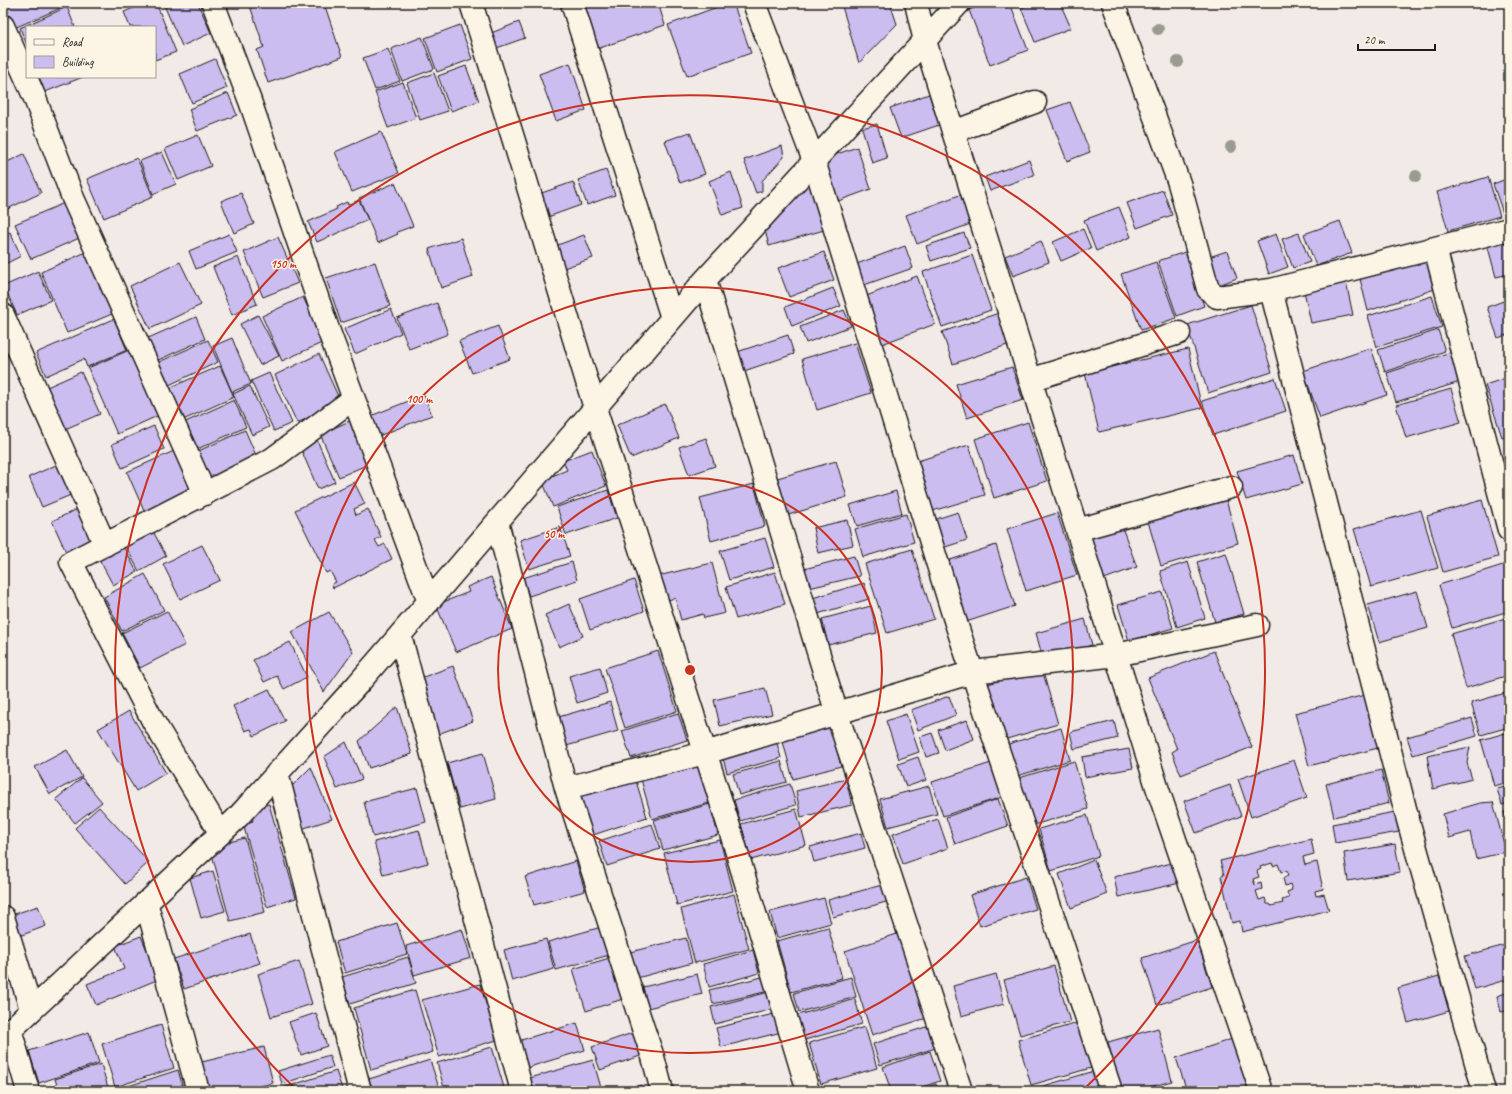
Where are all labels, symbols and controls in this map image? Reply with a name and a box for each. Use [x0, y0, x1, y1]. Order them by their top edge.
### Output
legend [26, 26, 156, 78]
scale bar [1358, 26, 1435, 52]
text: 20 m [1364, 32, 1386, 48]
text: Road [62, 34, 84, 50]
text: Building [62, 54, 94, 70]
text: 150 m [270, 256, 297, 272]
text: 100 m [406, 391, 433, 407]
text: 50 m [544, 526, 565, 542]
centre of rings [683, 663, 697, 677]

